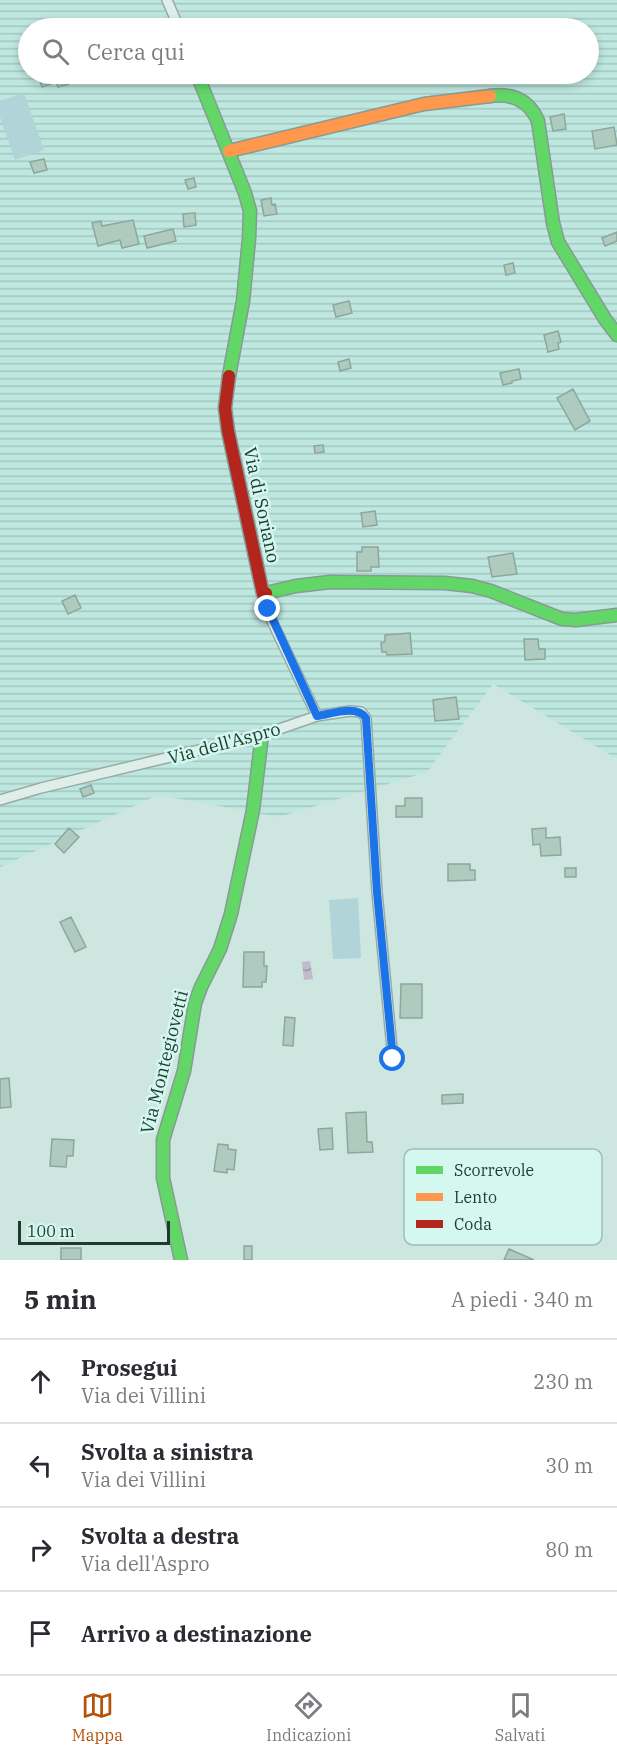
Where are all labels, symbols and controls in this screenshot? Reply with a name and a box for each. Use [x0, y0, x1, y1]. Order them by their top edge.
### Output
search box [18, 18, 599, 84]
icon: search [39, 35, 72, 68]
text: Cerca qui [87, 37, 185, 66]
street label: Via di Soriano [238, 445, 286, 565]
route end [254, 595, 280, 621]
street label: Via dell'Aspro [165, 717, 283, 769]
street label: Via Montegiovetti [135, 987, 193, 1136]
route start [379, 1045, 405, 1071]
legend [404, 1149, 602, 1245]
text: Scorrevole [454, 1160, 534, 1180]
text: Lento [454, 1187, 497, 1207]
text: Coda [454, 1214, 492, 1234]
scale bar [18, 1218, 170, 1246]
text: 100 m [27, 1221, 75, 1241]
text: 5 min [24, 1282, 97, 1316]
text: A piedi · 340 m [451, 1286, 593, 1313]
text: Prosegui [81, 1353, 177, 1382]
icon: ahead [24, 1365, 57, 1398]
text: 230 m [533, 1368, 593, 1395]
text: Via dei Villini [81, 1382, 206, 1409]
text: Svolta a sinistra [81, 1437, 254, 1466]
icon: left [24, 1449, 57, 1482]
text: 30 m [545, 1452, 593, 1479]
text: Via dei Villini [81, 1466, 206, 1493]
text: Svolta a destra [81, 1521, 239, 1550]
icon: right [24, 1533, 57, 1566]
text: 80 m [545, 1536, 593, 1563]
text: Via dell'Aspro [81, 1550, 210, 1577]
icon: arrive [24, 1617, 57, 1650]
text: Arrivo a destinazione [81, 1619, 312, 1648]
tab: Mappa [72, 1689, 123, 1745]
tab: Indicazioni [266, 1689, 351, 1745]
tab: Salvati [495, 1689, 545, 1745]

